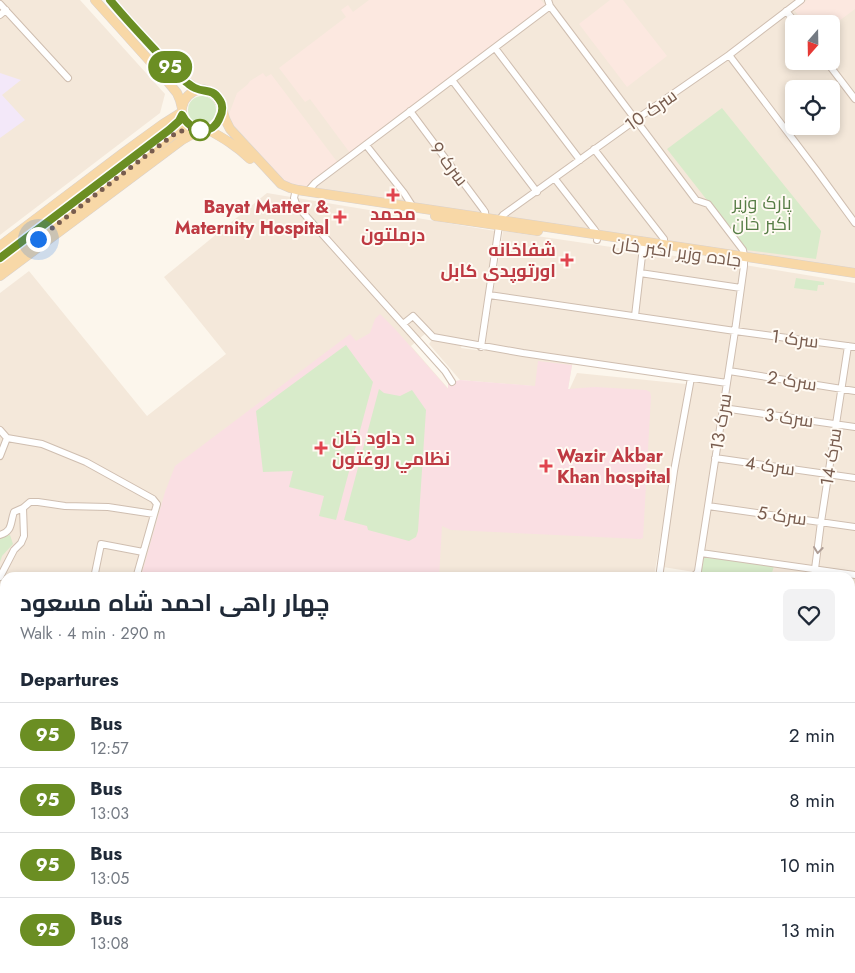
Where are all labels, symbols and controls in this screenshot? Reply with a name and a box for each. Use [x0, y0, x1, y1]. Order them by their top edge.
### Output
north arrow [785, 15, 840, 70]
map controls [785, 15, 840, 135]
line badge: 95 [148, 51, 192, 83]
text: 95 [158, 54, 182, 80]
button: locate [785, 80, 840, 135]
street label: سرک 10 [620, 83, 682, 137]
unlabelled marker [189, 119, 211, 141]
street label: سرک 9 [424, 136, 474, 192]
marker: محمد درملتون [387, 189, 399, 201]
park label: پارک وزیر اکبر خان [731, 190, 792, 237]
place label: Bayat Matter & Maternity Hospital [175, 194, 329, 241]
place label: محمد درملتون [361, 201, 425, 248]
marker: Bayat Matter & Maternity Hospital [333, 210, 347, 224]
your location [26, 227, 51, 252]
street label: جاده وزیر اکبر خان [611, 230, 743, 274]
place label: شفاخانه اورتوپدی کابل [441, 237, 556, 284]
marker: شفاخانه اورتوپدی کابل [560, 253, 574, 267]
street label: سرک 1 [770, 323, 820, 355]
street label: سرک 2 [765, 364, 819, 398]
street label: سرک 13 [704, 392, 738, 452]
street label: سرک 3 [763, 402, 815, 434]
place label: د داود خان نظامي روغتون [332, 425, 450, 474]
street label: سرک 14 [814, 426, 848, 488]
marker: د داود خان نظامي روغتون [314, 441, 328, 455]
place label: Wazir Akbar Khan hospital [557, 443, 671, 490]
street label: سرک 4 [743, 450, 797, 482]
marker: Wazir Akbar Khan hospital [539, 459, 553, 473]
street label: سرک 5 [756, 500, 808, 532]
one-way arrow [813, 545, 823, 554]
text: چهار راهی احمد شاه مسعود [20, 585, 330, 620]
button: heart [783, 589, 835, 641]
text: Walk · 4 min · 290 m [20, 622, 166, 645]
text: Departures [20, 666, 119, 693]
text: Bus [90, 710, 122, 737]
text: 95 [36, 722, 59, 748]
text: 2 min [789, 722, 835, 749]
text: 12:57 [90, 737, 129, 760]
text: Bus [90, 775, 122, 802]
text: 95 [36, 787, 59, 813]
text: 8 min [789, 787, 835, 814]
text: 13:03 [90, 802, 129, 825]
text: Bus [90, 840, 122, 867]
text: 95 [36, 852, 59, 878]
text: 10 min [780, 852, 835, 879]
text: 13:05 [90, 867, 129, 890]
text: Bus [90, 905, 122, 932]
text: 95 [36, 917, 59, 943]
text: 13 min [781, 917, 835, 944]
text: 13:08 [90, 932, 129, 955]

